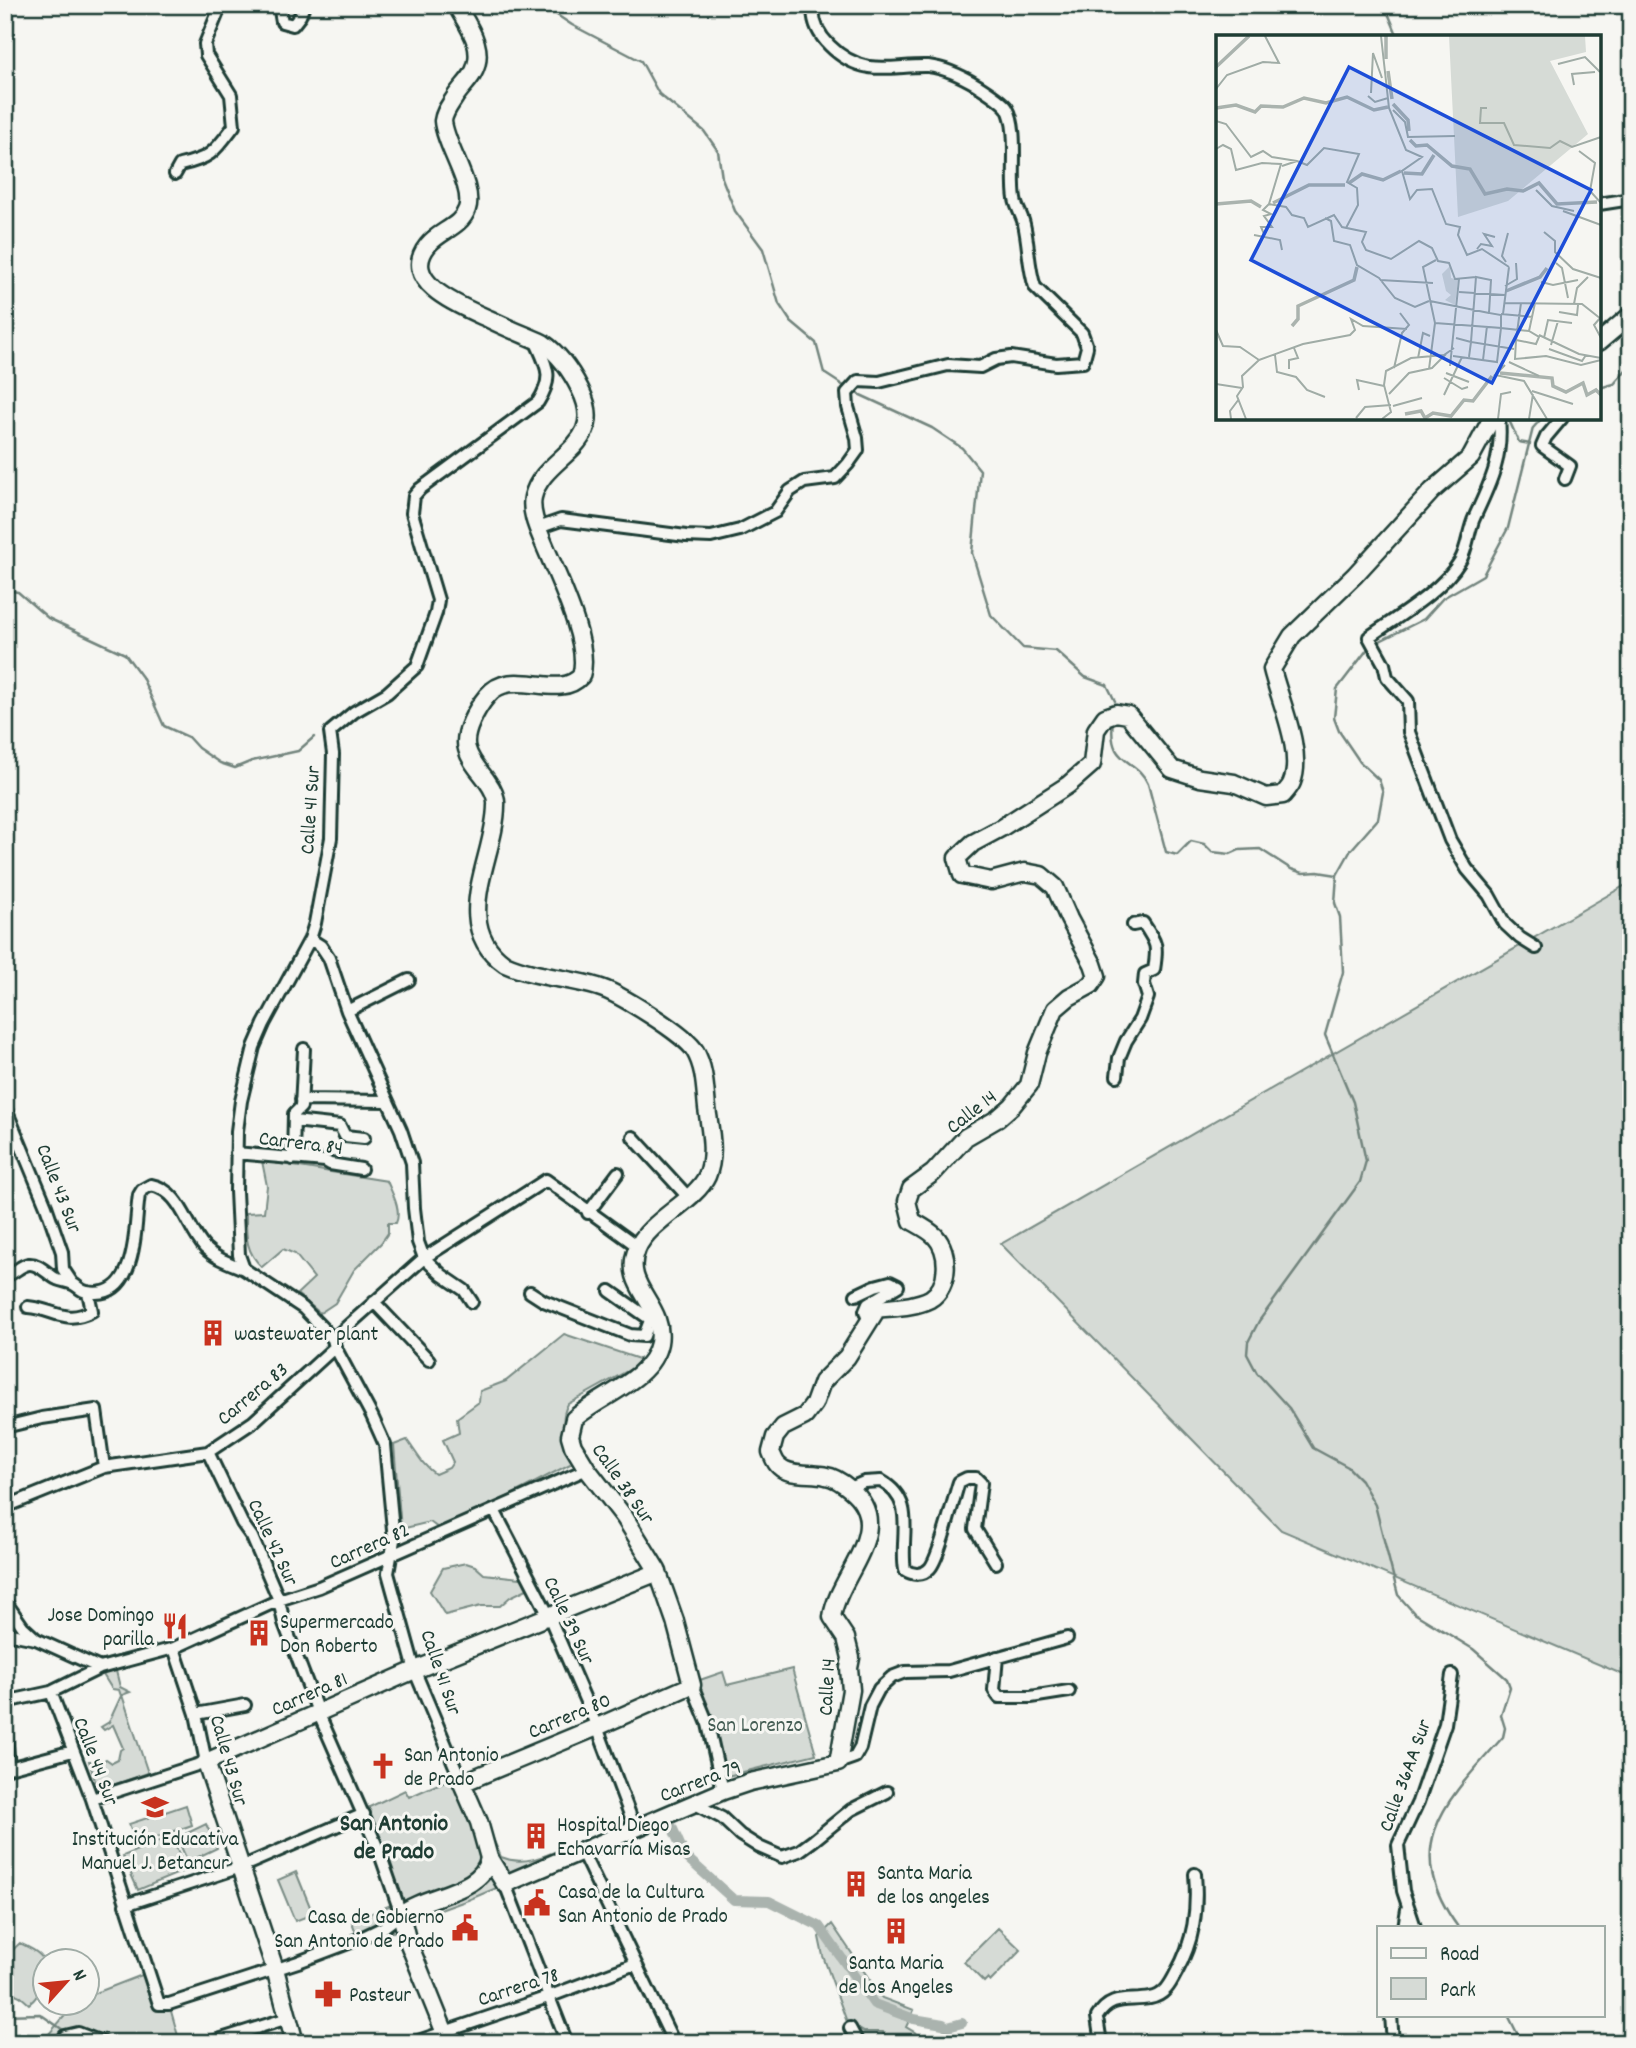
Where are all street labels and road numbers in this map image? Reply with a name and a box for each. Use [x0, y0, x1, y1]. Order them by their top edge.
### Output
street label: Calle 41 Sur [294, 765, 330, 855]
street label: Calle 14 [941, 1084, 1005, 1143]
street label: Carrera 84 [257, 1125, 344, 1165]
street label: Calle 43 Sur [26, 1140, 88, 1238]
street label: Carrera 83 [212, 1356, 296, 1434]
street label: Calle 38 Sur [583, 1438, 661, 1532]
street label: Calle 42 Sur [238, 1495, 305, 1592]
street label: Carrera 82 [325, 1517, 415, 1579]
street label: Calle 39 Sur [534, 1572, 601, 1670]
street label: Calle 41 Sur [411, 1626, 468, 1720]
street label: Calle 14 [813, 1658, 845, 1717]
street label: Carrera 81 [267, 1666, 353, 1726]
street label: Carrera 80 [524, 1687, 616, 1749]
street label: Calle 43 Sur [200, 1712, 254, 1810]
street label: Calle 44 Sur [64, 1713, 125, 1811]
street label: Calle 36AA Sur [1373, 1715, 1441, 1836]
street label: Carrera 79 [656, 1754, 746, 1812]
street label: Carrera 78 [474, 1962, 563, 2016]

